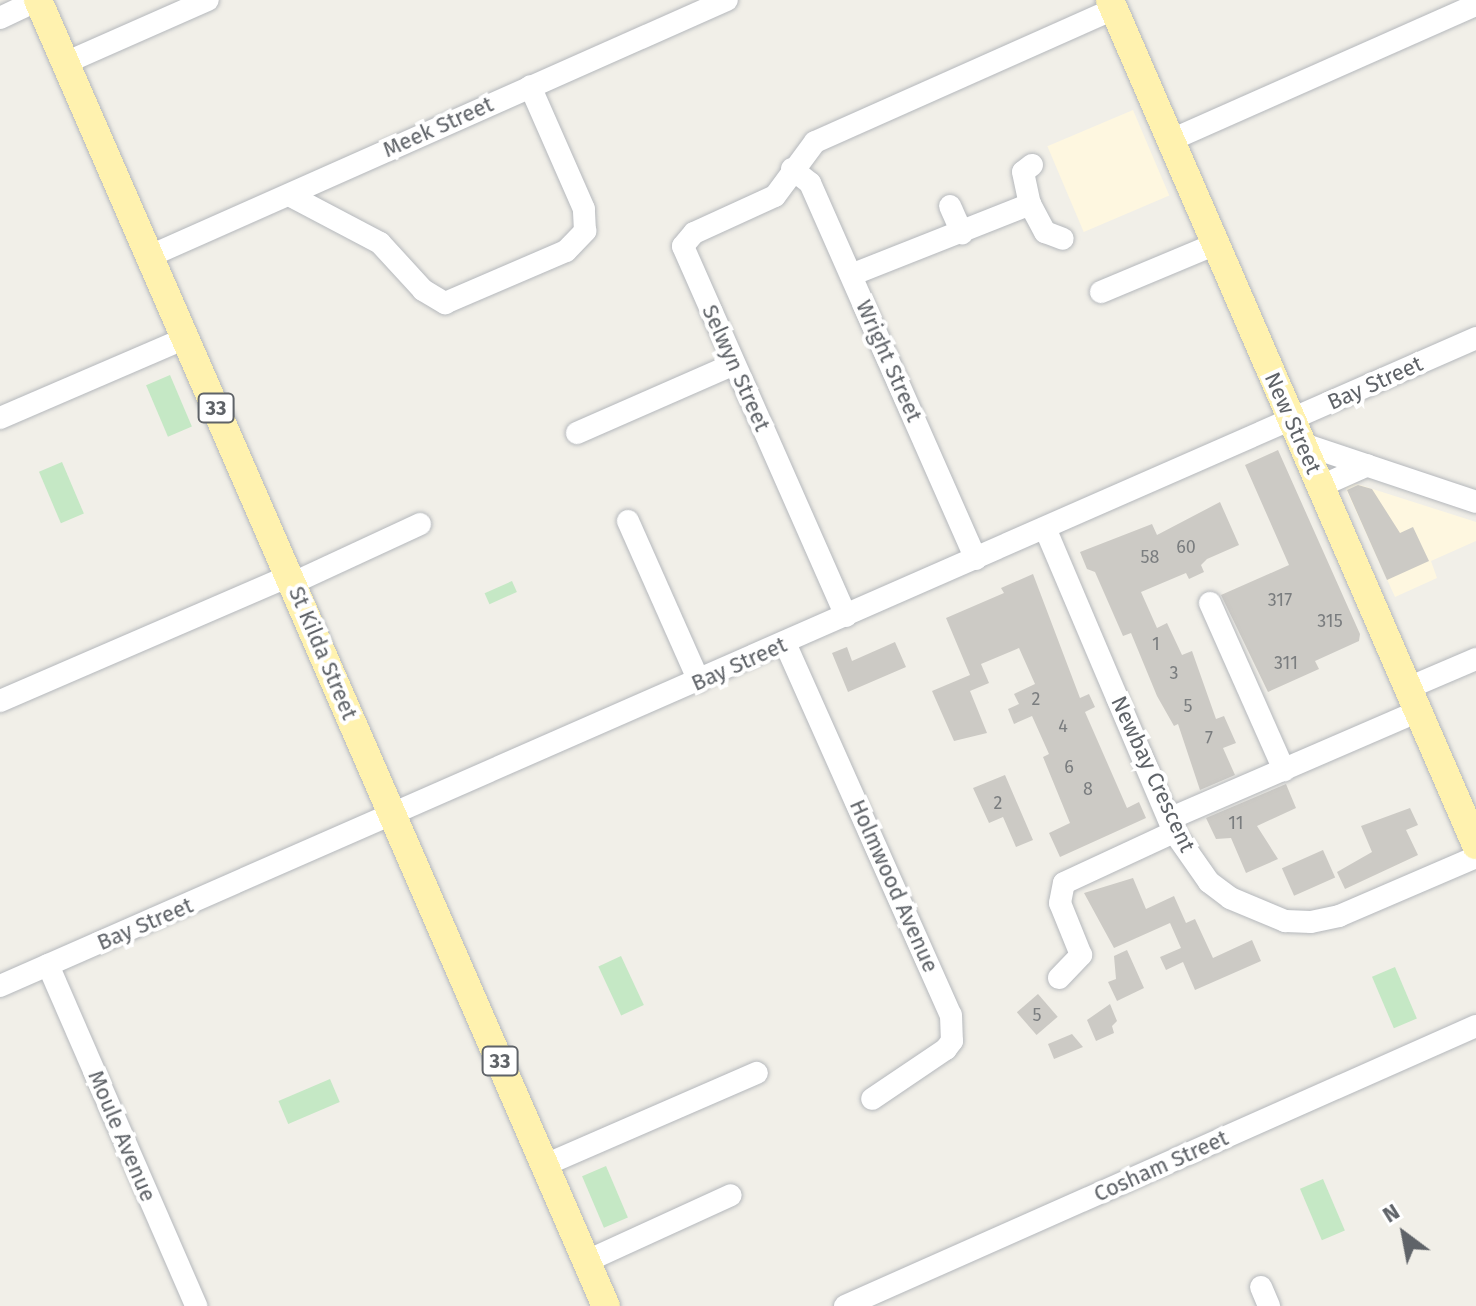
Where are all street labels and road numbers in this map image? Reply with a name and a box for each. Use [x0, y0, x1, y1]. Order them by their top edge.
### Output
street label: Meek Street [379, 91, 497, 163]
street label: Wright Street [850, 296, 928, 426]
street label: Selwyn Street [696, 301, 776, 435]
street label: Bay Street [1323, 350, 1427, 416]
street label: New Street [1259, 368, 1327, 478]
road number: 33 [196, 392, 236, 424]
street label: St Kilda Street [283, 583, 363, 723]
street label: Bay Street [687, 631, 791, 697]
street label: Newbay Crescent [1105, 692, 1201, 856]
street label: Holmwood Avenue [844, 795, 944, 977]
street label: Bay Street [93, 892, 197, 956]
road number: 33 [480, 1045, 520, 1077]
street label: Moule Avenue [83, 1066, 161, 1206]
street label: Cosham Street [1090, 1125, 1232, 1207]

